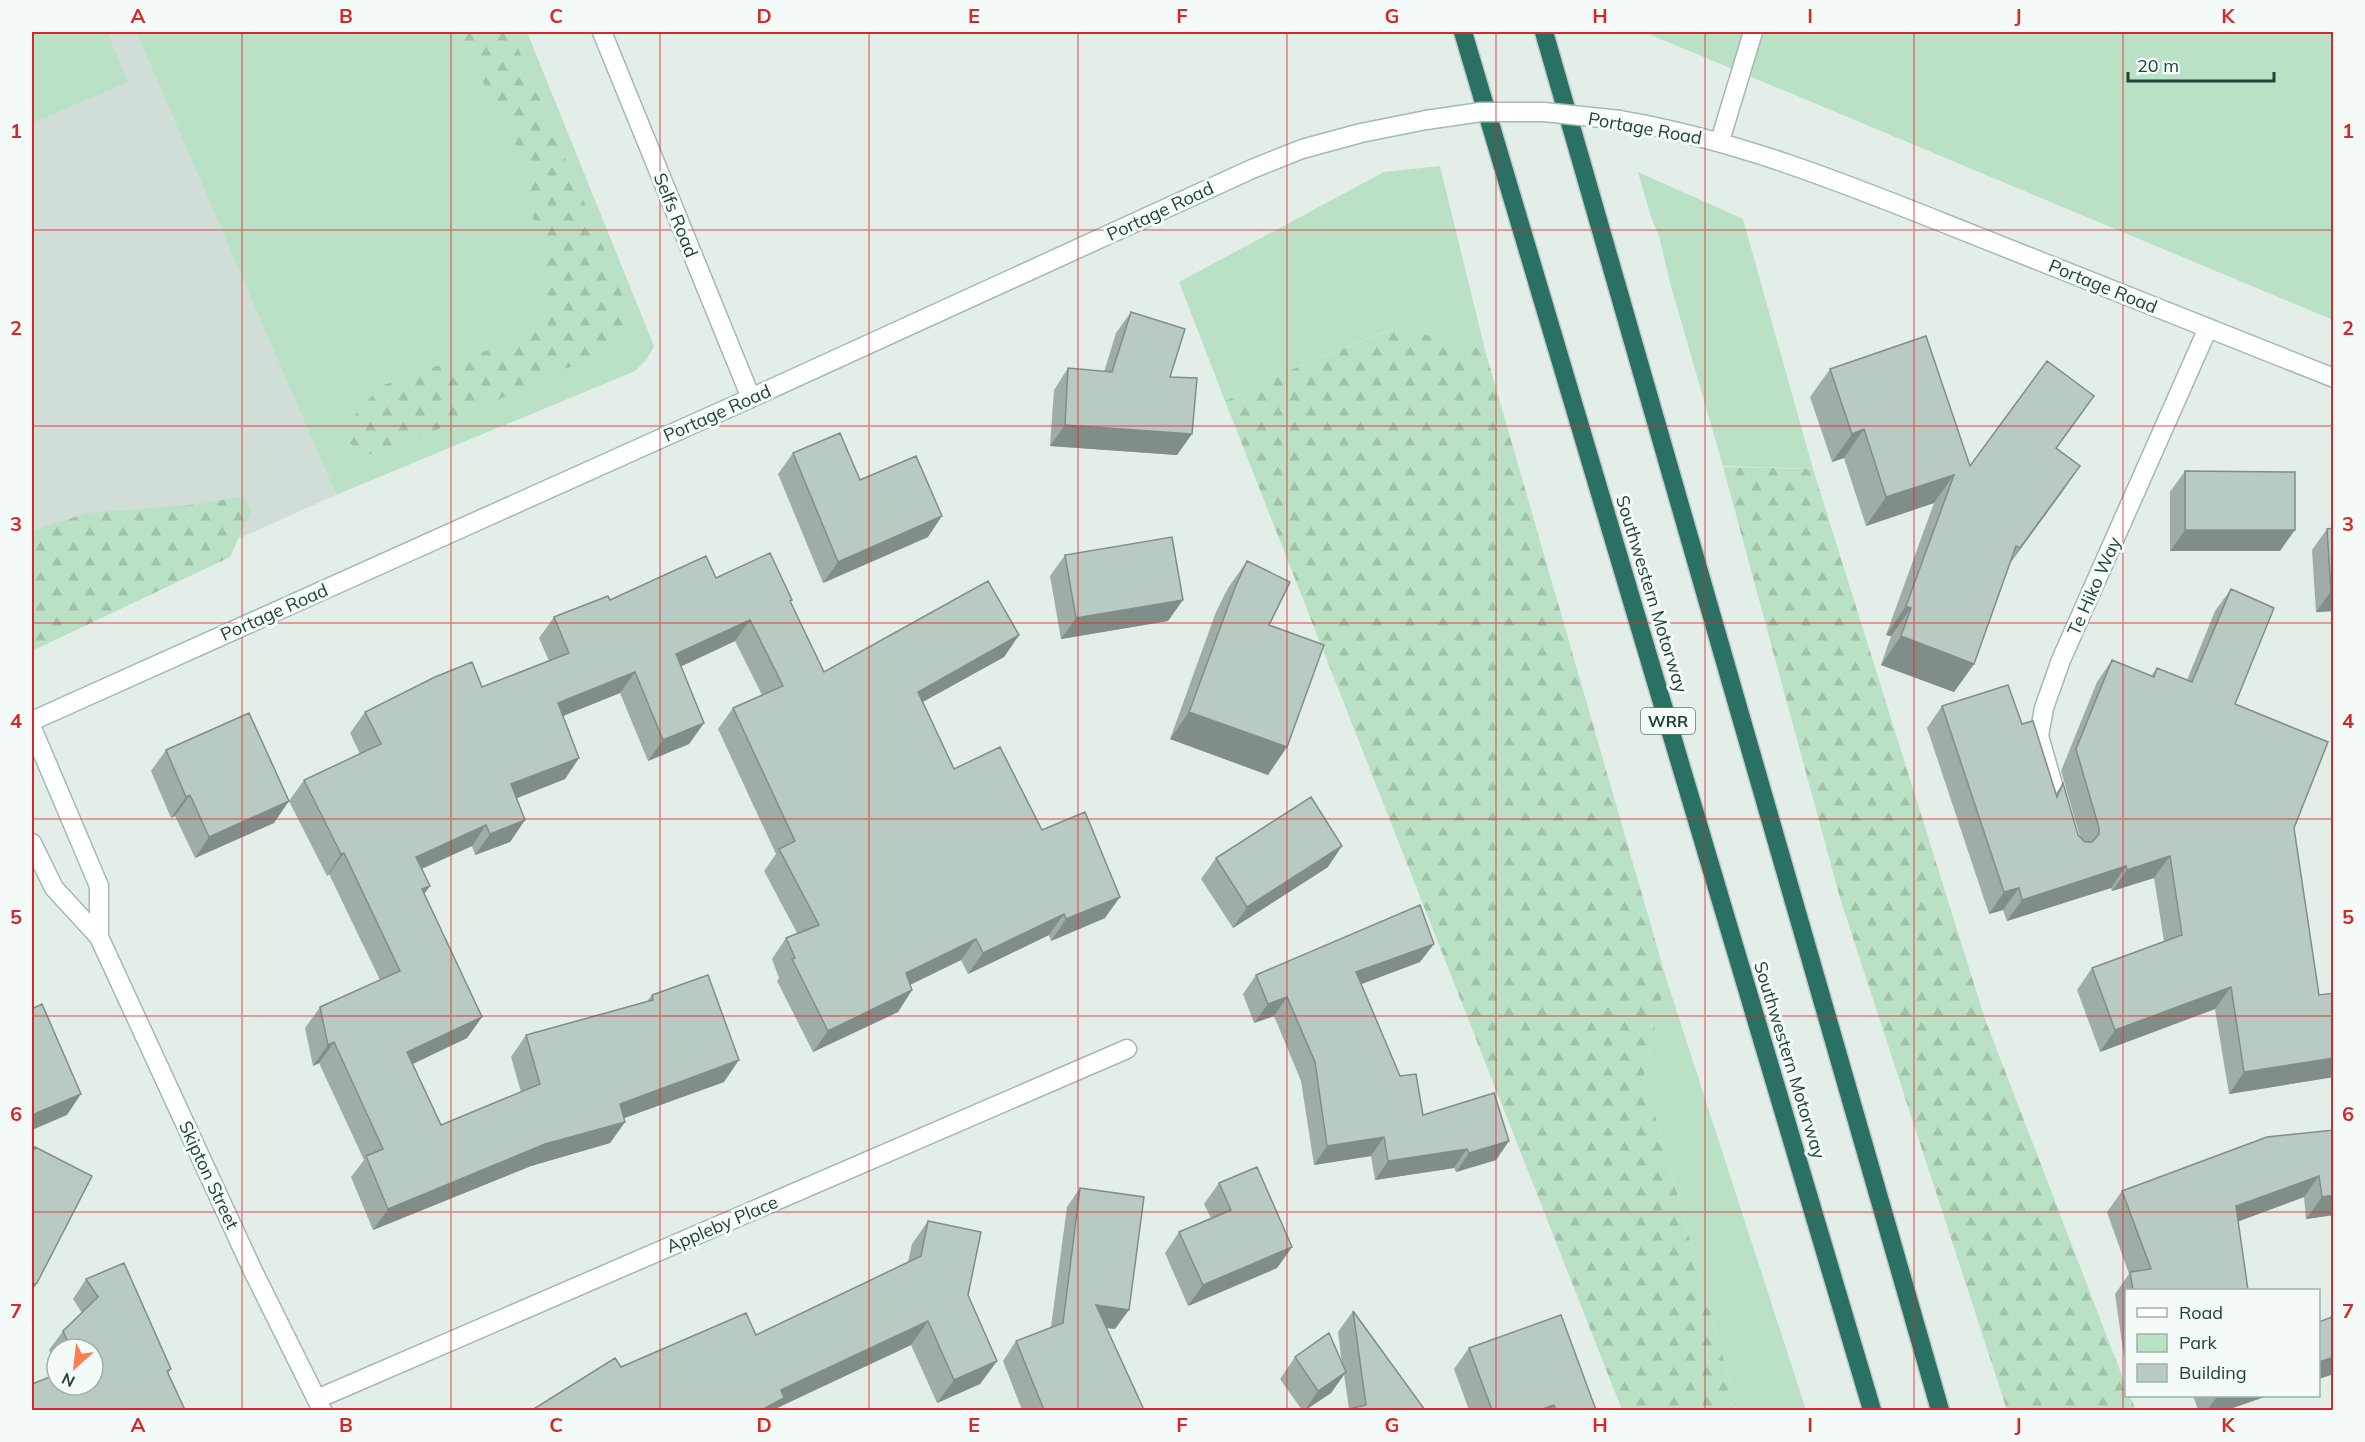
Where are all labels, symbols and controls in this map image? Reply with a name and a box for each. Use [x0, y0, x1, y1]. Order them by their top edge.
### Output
text: A [131, 3, 146, 28]
text: B [339, 3, 353, 28]
text: C [549, 3, 563, 28]
text: D [756, 3, 772, 28]
text: E [968, 3, 980, 28]
text: F [1176, 3, 1188, 28]
text: G [1385, 3, 1399, 28]
text: H [1592, 3, 1608, 28]
text: I [1807, 3, 1813, 28]
text: J [2014, 3, 2022, 28]
text: K [2221, 3, 2235, 28]
scale bar [2128, 45, 2274, 83]
text: 20 m [2137, 54, 2179, 77]
street label: Portage Road [1586, 107, 1704, 149]
text: 1 [10, 118, 22, 143]
text: 1 [2342, 118, 2354, 143]
street label: Selfs Road [649, 169, 703, 261]
street label: Portage Road [1103, 176, 1217, 246]
street label: Portage Road [2045, 254, 2161, 318]
text: 2 [10, 315, 22, 340]
text: 2 [2342, 315, 2354, 340]
street label: Portage Road [660, 379, 774, 447]
street label: Southwestern Motorway [1611, 492, 1693, 696]
text: 3 [10, 511, 22, 536]
text: 3 [2342, 511, 2354, 536]
street label: Te Hiko Way [2062, 533, 2126, 639]
street label: Portage Road [217, 578, 331, 646]
text: 4 [10, 708, 22, 733]
road number: WRR [1641, 708, 1695, 734]
text: 4 [2342, 708, 2354, 733]
text: 5 [10, 904, 22, 929]
text: 5 [2342, 904, 2354, 929]
street label: Southwestern Motorway [1749, 958, 1831, 1162]
text: 6 [10, 1101, 22, 1126]
text: 6 [2342, 1101, 2354, 1126]
street label: Skipton Street [174, 1117, 244, 1233]
street label: Appleby Place [663, 1190, 781, 1258]
legend [2125, 1289, 2320, 1397]
text: 7 [10, 1298, 22, 1323]
text: 7 [2342, 1298, 2354, 1323]
text: Road [2179, 1301, 2223, 1324]
text: Park [2179, 1331, 2218, 1354]
north arrow [45, 1337, 105, 1397]
text: Building [2179, 1361, 2247, 1384]
text: N [58, 1369, 78, 1392]
text: A [131, 1412, 146, 1437]
text: B [339, 1412, 353, 1437]
text: C [549, 1412, 563, 1437]
text: D [756, 1412, 772, 1437]
text: E [968, 1412, 980, 1437]
text: F [1176, 1412, 1188, 1437]
text: G [1385, 1412, 1399, 1437]
text: H [1592, 1412, 1608, 1437]
text: I [1807, 1412, 1813, 1437]
text: J [2014, 1412, 2022, 1437]
text: K [2221, 1412, 2235, 1437]

